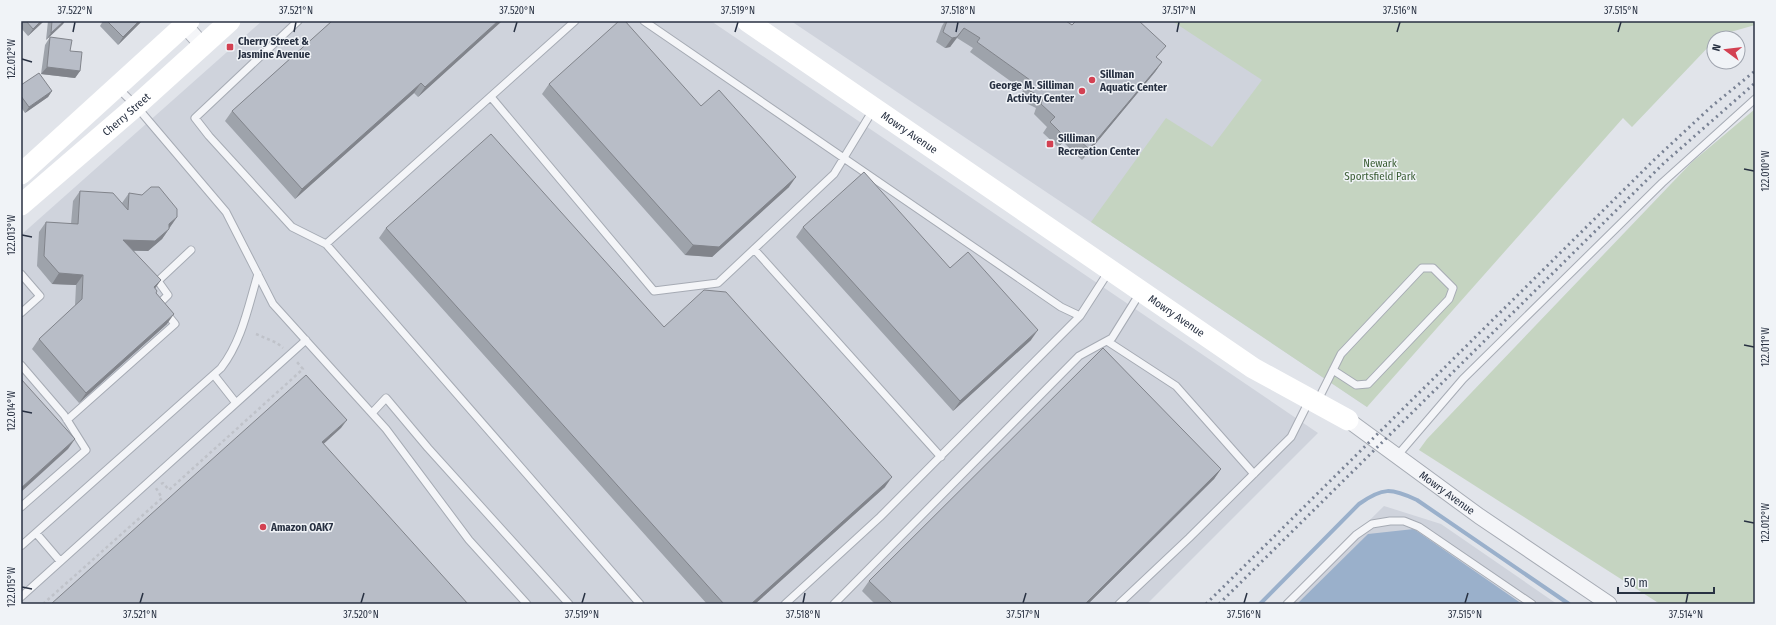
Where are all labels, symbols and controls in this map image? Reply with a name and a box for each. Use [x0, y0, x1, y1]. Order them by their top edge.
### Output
text: 37.522°N [58, 5, 92, 17]
text: 37.521°N [279, 5, 313, 17]
text: 37.520°N [499, 5, 535, 17]
text: 37.519°N [721, 5, 755, 17]
text: 37.518°N [941, 5, 975, 17]
text: 37.517°N [1162, 5, 1196, 17]
text: 37.516°N [1383, 5, 1417, 17]
text: 37.515°N [1604, 5, 1638, 17]
north arrow [1706, 30, 1746, 70]
place label: Cherry Street & Jasmine Avenue [237, 35, 310, 61]
text: 122.012°W [6, 38, 18, 79]
marker: Cherry Street & Jasmine Avenue [225, 42, 235, 52]
text: N [1710, 43, 1724, 52]
place label: Sillman Aquatic Center [1099, 68, 1168, 94]
marker: Sillman Aquatic Center [1087, 75, 1097, 85]
place label: George M. Silliman Activity Center [989, 79, 1075, 105]
marker: George M. Silliman Activity Center [1077, 86, 1087, 96]
street label: Cherry Street [100, 90, 153, 139]
street label: Mowry Avenue [879, 109, 940, 157]
place label: Silliman Recreation Center [1058, 132, 1141, 158]
marker: Silliman Recreation Center [1045, 139, 1055, 149]
text: 122.010°W [1760, 150, 1772, 191]
park label: Newark Sportsfield Park [1344, 157, 1417, 183]
text: 122.013°W [6, 214, 18, 255]
street label: Mowry Avenue [1146, 292, 1207, 340]
text: 122.011°W [1760, 327, 1772, 367]
text: 122.014°W [6, 390, 18, 431]
street label: Mowry Avenue [1417, 469, 1477, 518]
text: 122.012°W [1760, 502, 1772, 543]
place label: Amazon OAK7 [270, 521, 333, 534]
marker: Amazon OAK7 [258, 522, 268, 532]
text: 122.015°W [6, 566, 18, 607]
scale bar [1618, 569, 1714, 595]
text: 50 m [1624, 576, 1648, 590]
text: 37.521°N [123, 609, 157, 621]
text: 37.520°N [343, 609, 379, 621]
text: 37.519°N [565, 609, 599, 621]
text: 37.518°N [786, 609, 820, 621]
text: 37.517°N [1006, 609, 1040, 621]
text: 37.516°N [1227, 609, 1261, 621]
text: 37.515°N [1448, 609, 1482, 621]
text: 37.514°N [1669, 609, 1703, 621]

